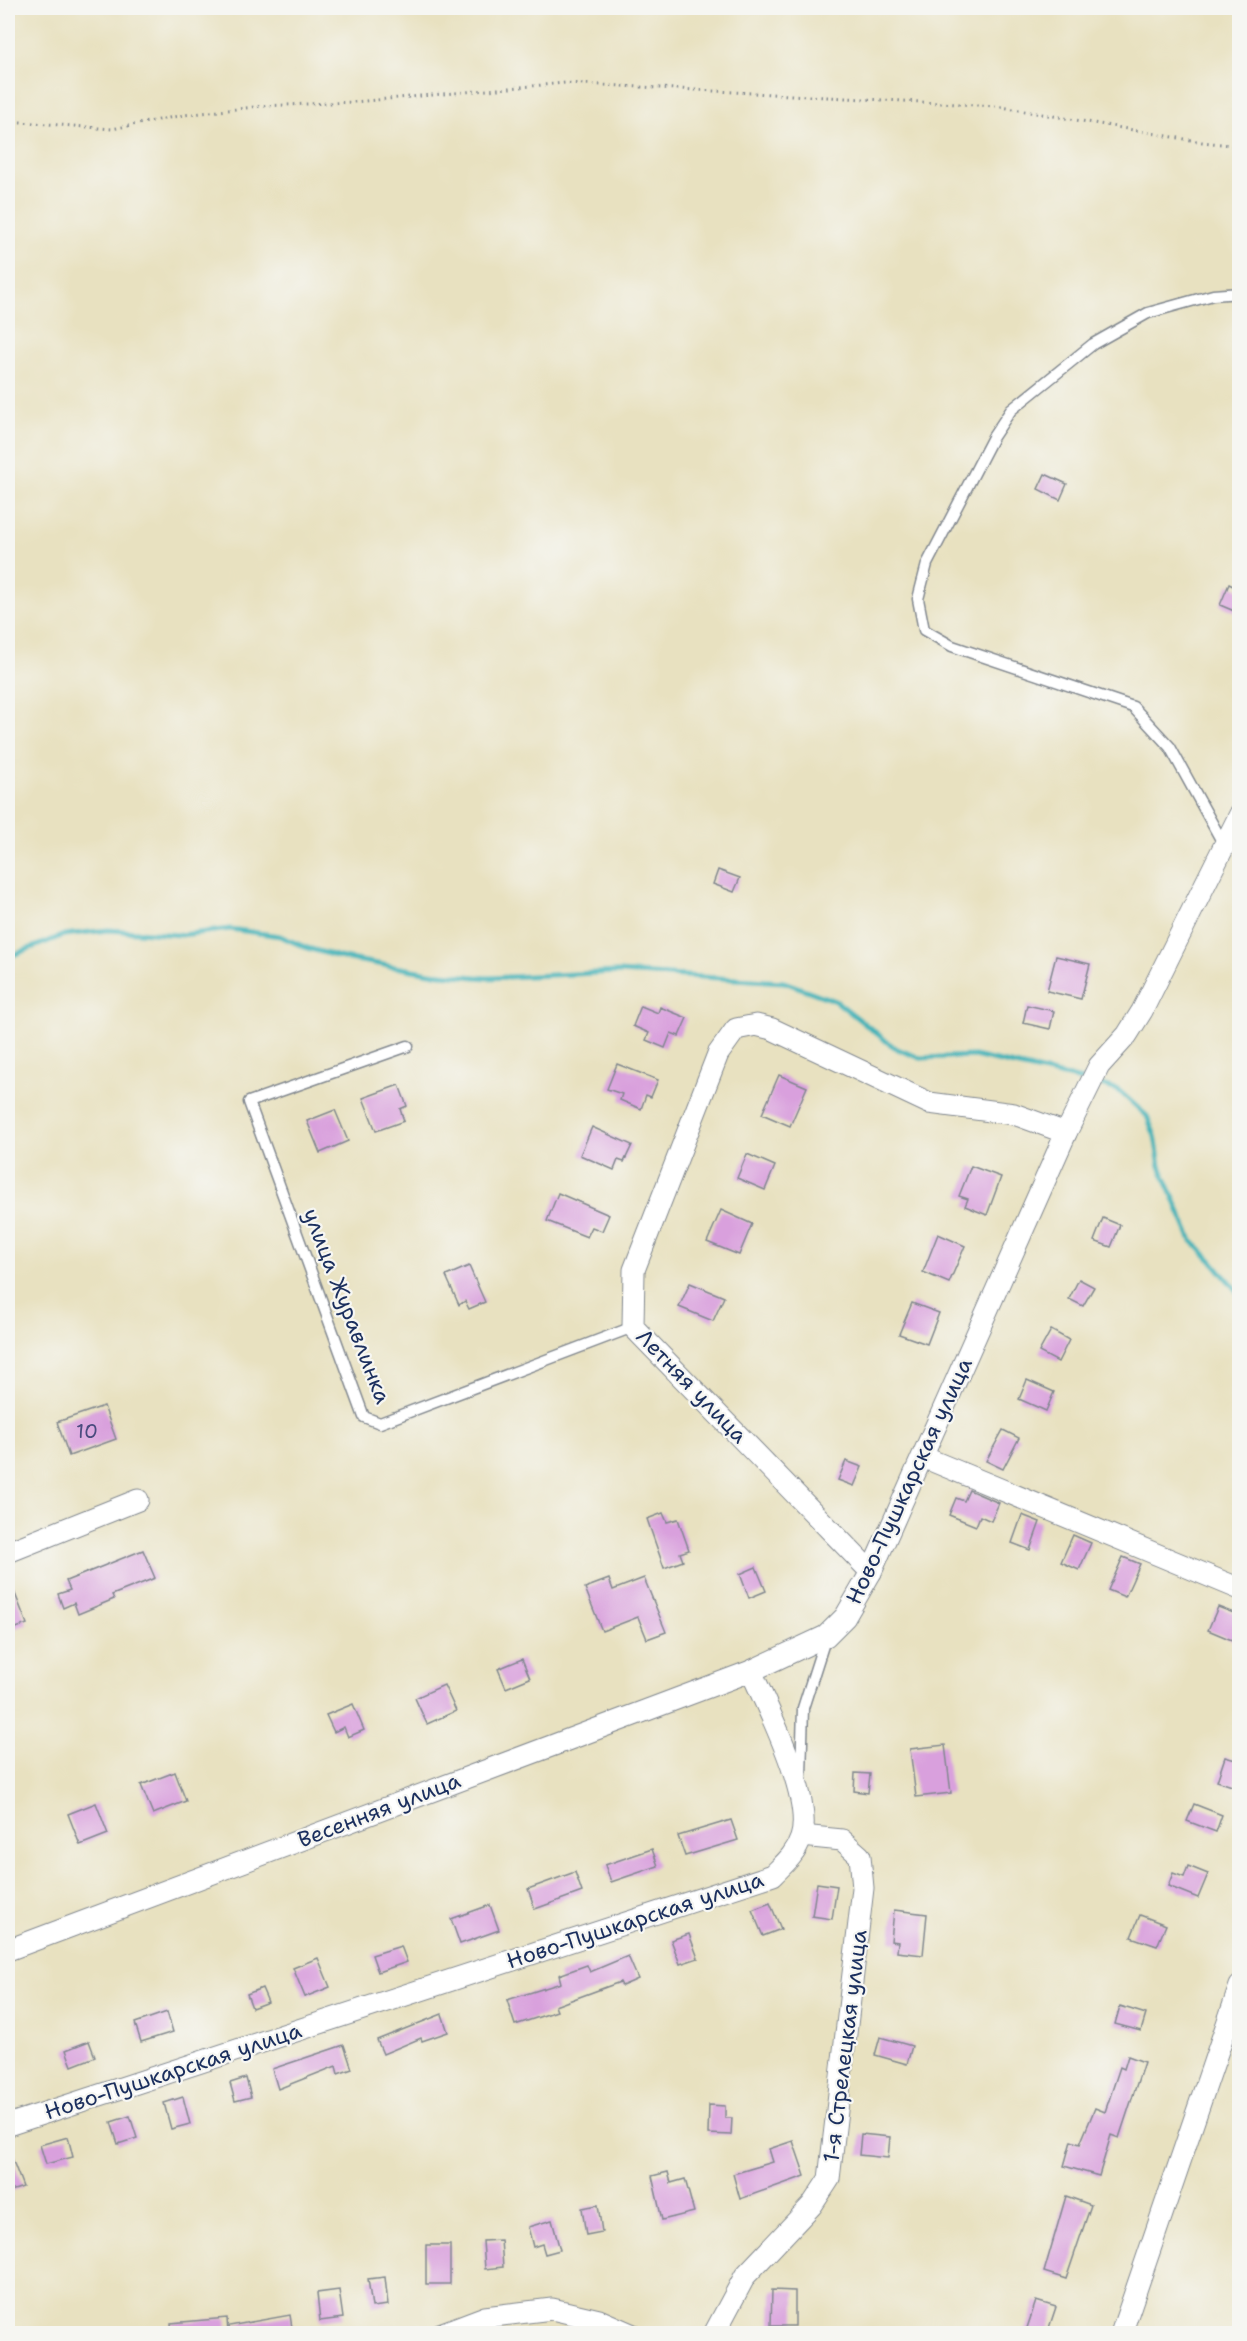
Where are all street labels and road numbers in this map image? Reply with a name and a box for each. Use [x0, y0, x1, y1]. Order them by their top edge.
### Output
street label: улица Журавлинка [296, 1204, 398, 1408]
street label: Летняя улица [630, 1323, 754, 1450]
street label: Ново-Пушкарская улица [839, 1353, 979, 1609]
street label: Весенняя улица [294, 1766, 465, 1854]
street label: Ново-Пушкарская улица [503, 1865, 768, 1975]
street label: 1-я Стрелецкая улица [816, 1928, 874, 2164]
street label: Ново-Пушкарская улица [41, 2016, 306, 2126]

